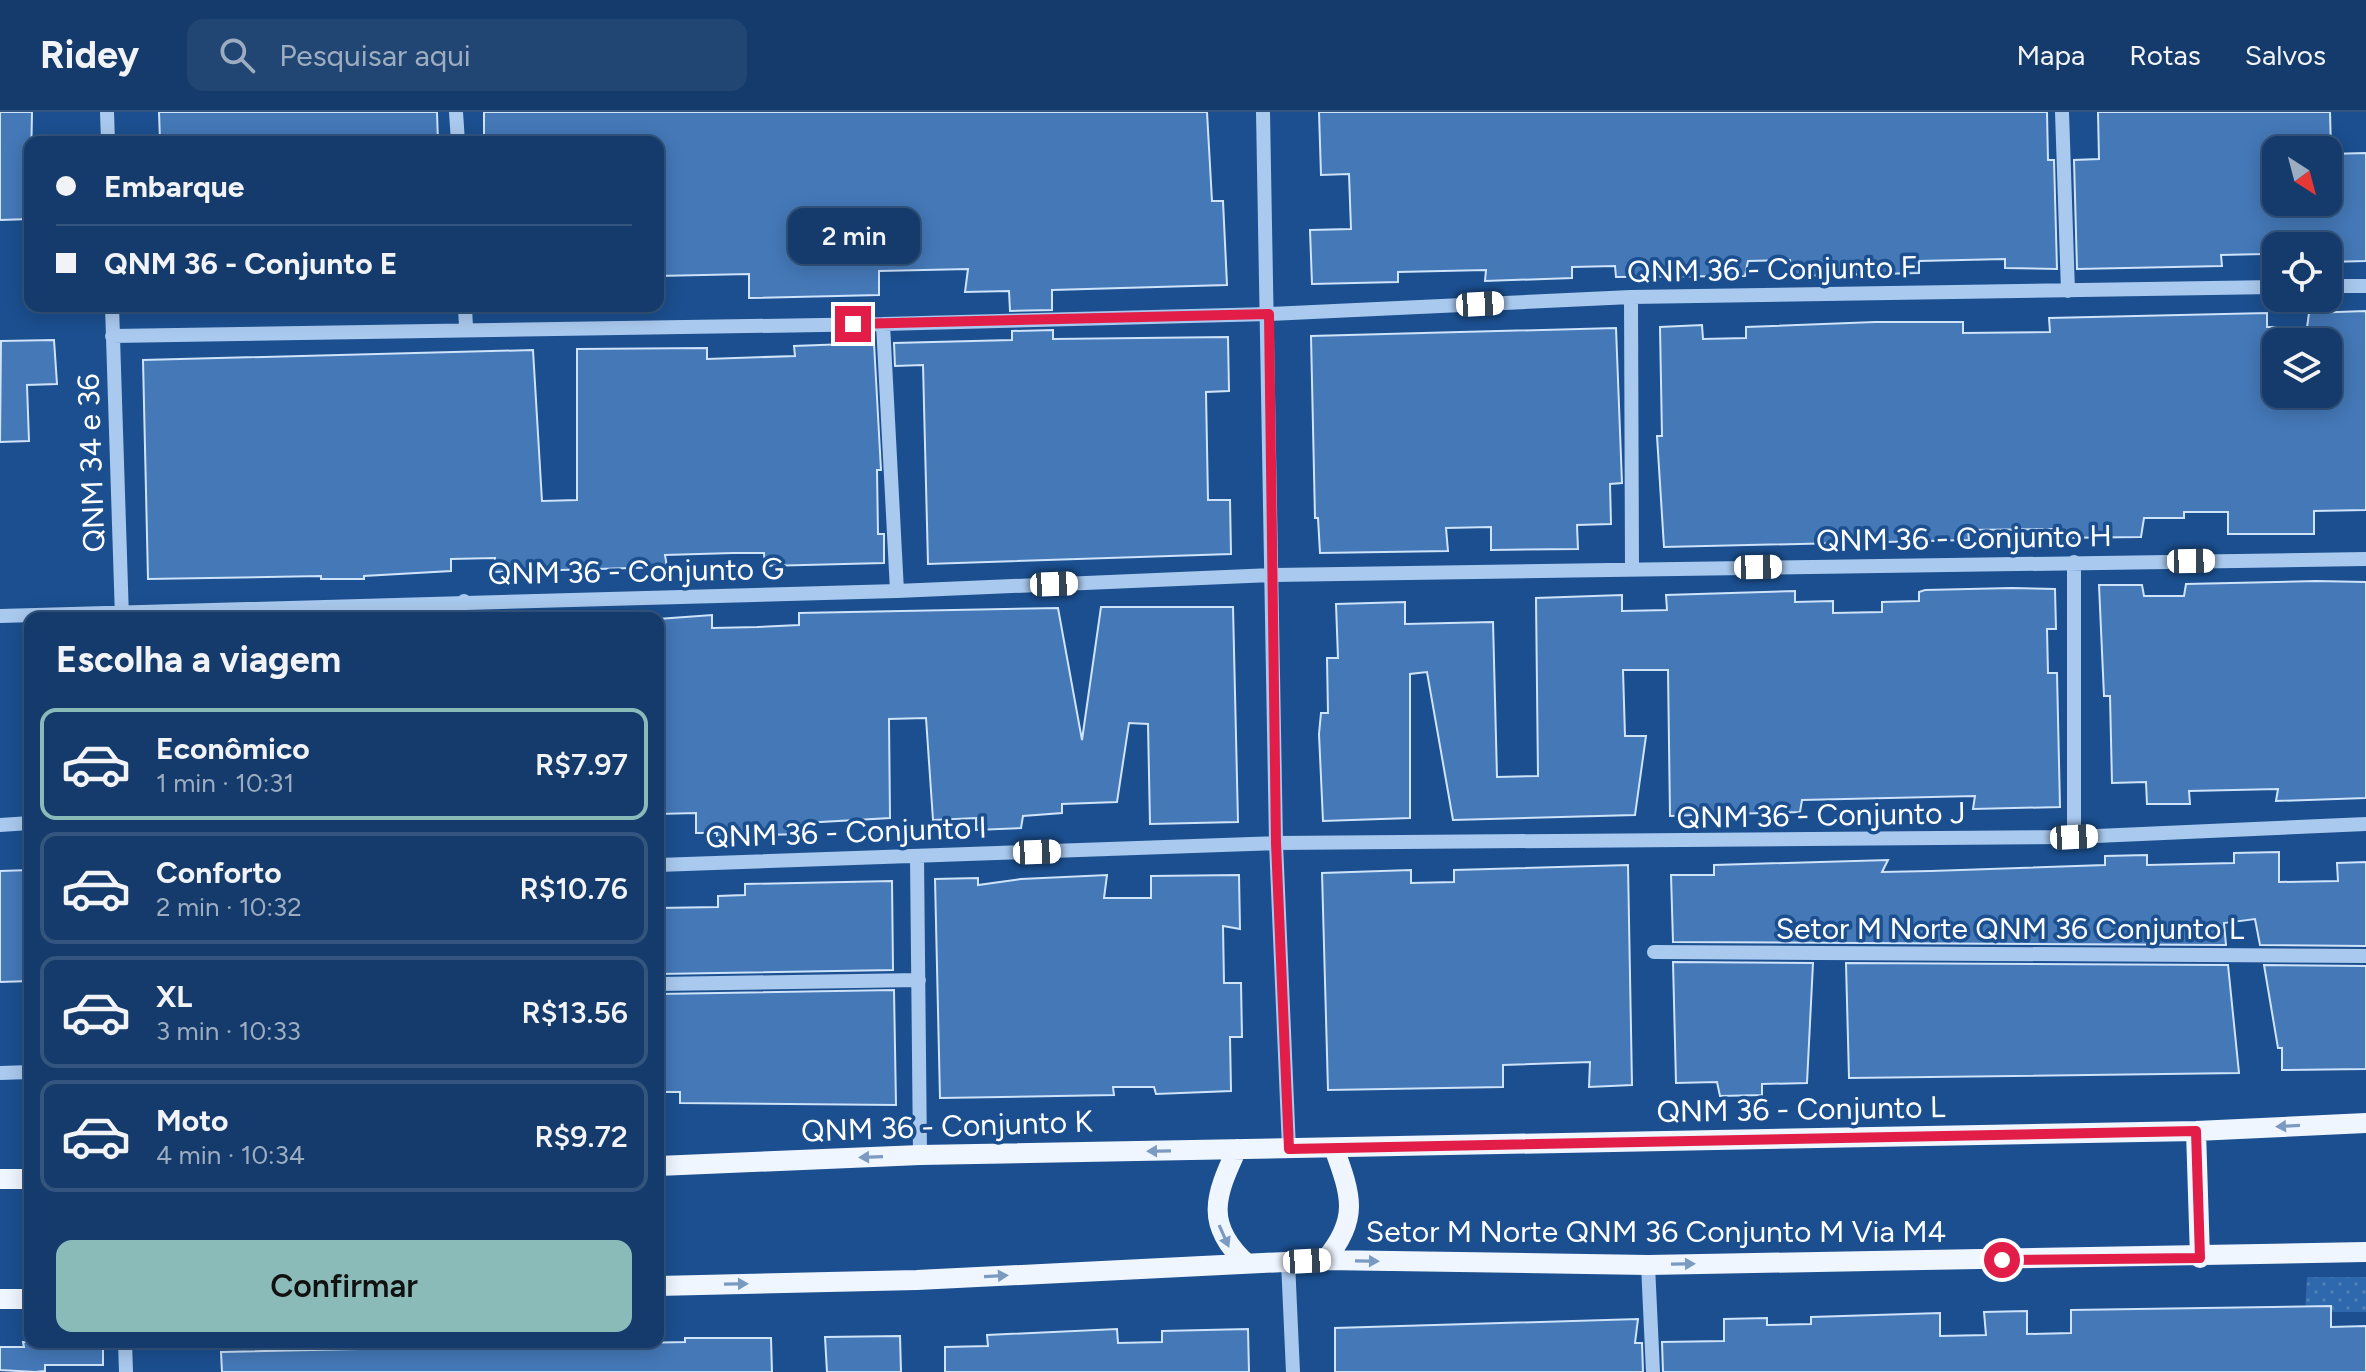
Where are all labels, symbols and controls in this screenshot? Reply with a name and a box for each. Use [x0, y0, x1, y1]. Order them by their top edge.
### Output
search box [187, 19, 747, 91]
text: Ridey [40, 32, 139, 78]
icon: search [215, 33, 259, 77]
text: Pesquisar aqui [279, 37, 471, 74]
text: Mapa [2016, 38, 2085, 72]
text: Rotas [2129, 38, 2201, 72]
text: Salvos [2245, 38, 2326, 72]
north arrow [2262, 136, 2342, 216]
map controls [2262, 136, 2342, 408]
text: Embarque [104, 168, 245, 205]
callout: 2 min [787, 208, 919, 264]
text: 2 min [822, 220, 886, 252]
button: locate [2262, 232, 2342, 312]
text: QNM 36 - Conjunto E [104, 245, 397, 282]
street label: QNM 36 - Conjunto F [1627, 248, 1917, 290]
car [1455, 291, 1505, 317]
route end [835, 306, 871, 342]
button: layers [2262, 328, 2342, 408]
street label: QNM 34 e 36 [69, 373, 113, 553]
street label: QNM 36 - Conjunto H [1816, 517, 2112, 559]
car [2167, 549, 2215, 573]
street label: QNM 36 - Conjunto G [488, 550, 784, 592]
car [1734, 555, 1782, 579]
car [1030, 571, 1078, 597]
text: Escolha a viagem [56, 638, 341, 681]
icon: car [60, 728, 132, 800]
text: Econômico [156, 730, 310, 767]
text: R$7.97 [535, 746, 628, 783]
text: 1 min · 10:31 [156, 767, 294, 799]
street label: QNM 36 - Conjunto J [1676, 794, 1966, 836]
street label: QNM 36 - Conjunto I [705, 809, 987, 855]
car [2049, 824, 2099, 850]
car [1013, 839, 1061, 865]
icon: car [60, 852, 132, 924]
text: Conforto [156, 854, 282, 891]
text: R$10.76 [520, 870, 628, 907]
text: 2 min · 10:32 [156, 891, 302, 923]
street label: Setor M Norte QNM 36 Conjunto L [1776, 910, 2245, 947]
icon: car [60, 976, 132, 1048]
text: XL [156, 978, 192, 1015]
text: R$13.56 [522, 994, 628, 1031]
text: 3 min · 10:33 [156, 1015, 301, 1047]
street label: QNM 36 - Conjunto L [1656, 1088, 1946, 1130]
icon: car [60, 1100, 132, 1172]
text: Moto [156, 1102, 228, 1139]
street label: QNM 36 - Conjunto K [801, 1102, 1094, 1150]
text: R$9.72 [534, 1118, 628, 1155]
one-way arrow [2275, 1120, 2300, 1133]
text: 4 min · 10:34 [156, 1139, 305, 1171]
one-way arrow [1146, 1145, 1171, 1157]
one-way arrow [858, 1151, 883, 1164]
street label: Setor M Norte QNM 36 Conjunto M Via M4 [1366, 1213, 1946, 1250]
one-way arrow [1218, 1225, 1231, 1248]
button: Confirmar [56, 1240, 632, 1332]
route start [1984, 1242, 2020, 1278]
car [1282, 1248, 1332, 1274]
one-way arrow [1355, 1255, 1380, 1267]
one-way arrow [1671, 1258, 1696, 1270]
one-way arrow [984, 1269, 1009, 1282]
one-way arrow [724, 1278, 749, 1290]

